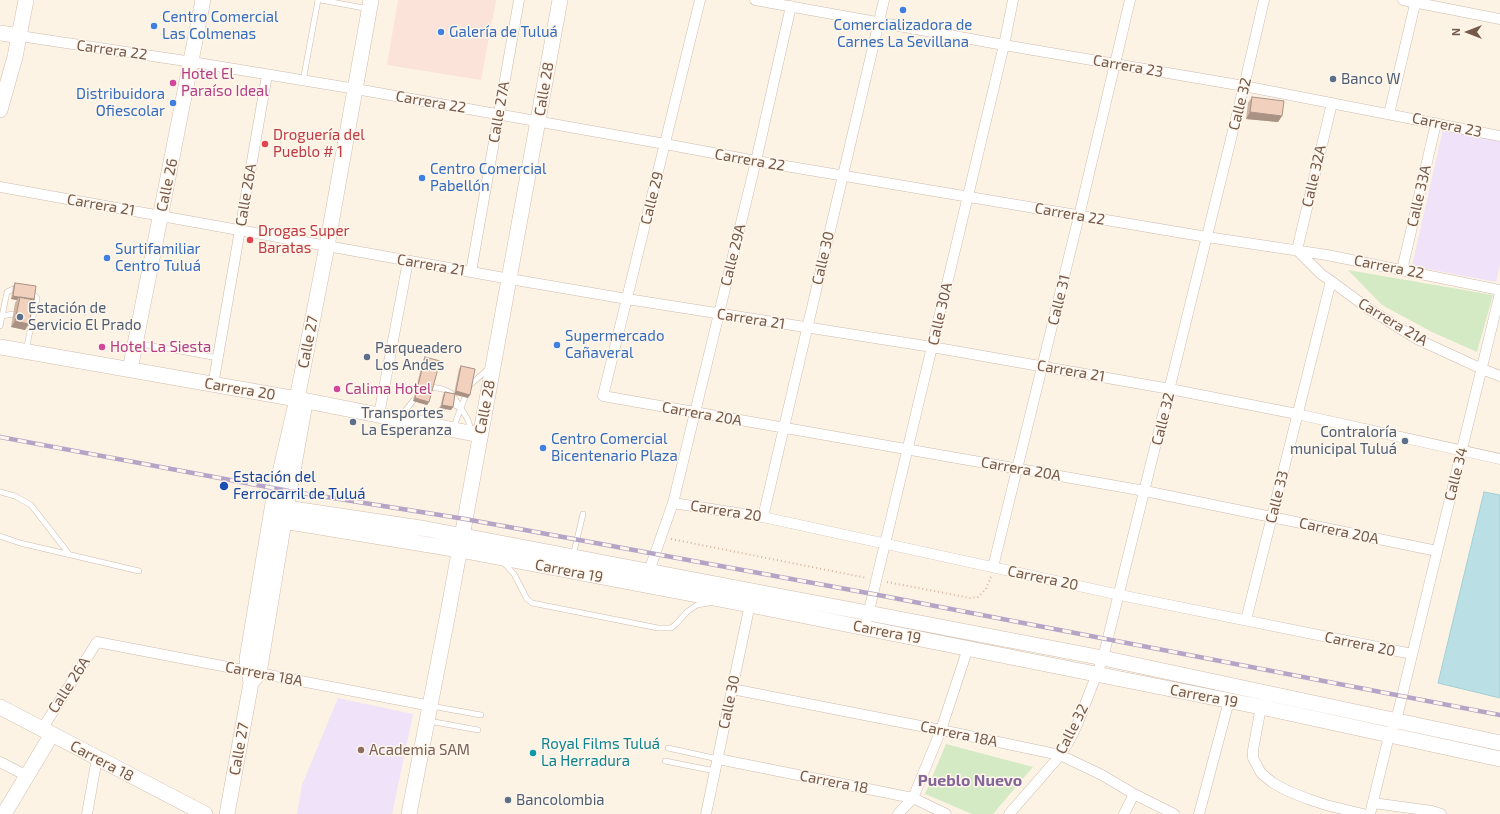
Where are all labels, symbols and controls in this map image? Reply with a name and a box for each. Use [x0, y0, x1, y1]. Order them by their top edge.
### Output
marker: Comercializadora de Carnes La Sevillana [898, 5, 908, 15]
place label: Centro Comercial Las Colmenas [162, 8, 279, 43]
north arrow [1448, 12, 1488, 52]
place label: Comercializadora de Carnes La Sevillana [834, 16, 972, 51]
marker: Centro Comercial Las Colmenas [149, 21, 159, 31]
place label: Galería de Tuluá [449, 23, 558, 41]
marker: Galería de Tuluá [436, 27, 446, 37]
text: N [1449, 28, 1462, 36]
street label: Carrera 22 [76, 36, 148, 64]
street label: Carrera 23 [1091, 51, 1165, 81]
street label: Calle 28 [530, 61, 558, 117]
place label: Hotel El Paraíso Ideal [181, 65, 269, 100]
place label: Banco W [1341, 70, 1401, 88]
marker: Banco W [1328, 74, 1338, 84]
street label: Calle 32 [1225, 76, 1255, 132]
marker: Hotel El Paraíso Ideal [168, 78, 178, 88]
street label: Calle 27A [485, 80, 513, 144]
place label: Distribuidora Ofiescolar [76, 85, 165, 120]
street label: Carrera 22 [394, 87, 468, 117]
marker: Distribuidora Ofiescolar [168, 98, 178, 108]
street label: Carrera 23 [1410, 109, 1484, 141]
place label: Droguería del Pueblo # 1 [273, 126, 365, 161]
marker: Droguería del Pueblo # 1 [260, 139, 270, 149]
street label: Calle 32A [1298, 143, 1330, 209]
street label: Carrera 22 [713, 145, 787, 175]
street label: Calle 26 [153, 157, 181, 213]
place label: Centro Comercial Pabellón [430, 160, 547, 195]
street label: Calle 26A [232, 162, 260, 228]
street label: Calle 33A [1403, 163, 1435, 229]
street label: Calle 29 [637, 170, 667, 226]
marker: Centro Comercial Pabellón [417, 173, 427, 183]
street label: Carrera 21 [66, 190, 136, 220]
street label: Carrera 22 [1033, 199, 1107, 229]
place label: Drogas Super Baratas [258, 222, 350, 257]
street label: Calle 29A [717, 222, 749, 288]
street label: Calle 30 [808, 229, 838, 287]
marker: Drogas Super Baratas [245, 235, 255, 245]
place label: Surtifamiliar Centro Tuluá [115, 240, 201, 275]
street label: Carrera 21 [396, 250, 466, 280]
street label: Carrera 22 [1352, 251, 1426, 283]
marker: Surtifamiliar Centro Tuluá [102, 253, 112, 263]
street label: Calle 31 [1044, 273, 1074, 327]
street label: Calle 30A [924, 281, 956, 347]
street label: Carrera 21A [1355, 294, 1431, 350]
place label: Estación de Servicio El Prado [28, 299, 141, 334]
street label: Carrera 21 [716, 305, 786, 333]
marker: Estación de Servicio El Prado [15, 312, 25, 322]
street label: Calle 27 [294, 314, 322, 370]
place label: Supermercado Cañaveral [565, 327, 664, 362]
place label: Hotel La Siesta [110, 338, 211, 356]
place label: Parqueadero Los Andes [375, 339, 462, 374]
marker: Supermercado Cañaveral [552, 340, 562, 350]
marker: Hotel La Siesta [97, 342, 107, 352]
marker: Parqueadero Los Andes [362, 352, 372, 362]
street label: Carrera 21 [1036, 356, 1106, 386]
street label: Carrera 20 [203, 374, 277, 404]
street label: Calle 28 [471, 378, 499, 436]
place label: Calima Hotel [345, 380, 431, 398]
marker: Calima Hotel [332, 384, 342, 394]
street label: Calle 32 [1148, 391, 1178, 447]
street label: Carrera 20A [661, 398, 743, 430]
place label: Transportes La Esperanza [361, 404, 452, 439]
marker: Transportes La Esperanza [348, 417, 358, 427]
place label: Contraloría municipal Tuluá [1290, 423, 1397, 458]
place label: Centro Comercial Bicentenario Plaza [551, 430, 678, 465]
marker: Contraloría municipal Tuluá [1400, 436, 1410, 446]
marker: Centro Comercial Bicentenario Plaza [538, 443, 548, 453]
street label: Calle 34 [1441, 445, 1471, 503]
street label: Carrera 20A [980, 453, 1062, 485]
place label: Estación del Ferrocarril de Tuluá [233, 468, 366, 503]
street label: Calle 33 [1262, 469, 1292, 525]
marker: Estación del Ferrocarril de Tuluá [218, 480, 230, 492]
street label: Carrera 20 [689, 496, 763, 526]
street label: Carrera 20A [1297, 514, 1381, 548]
street label: Carrera 19 [534, 556, 604, 586]
street label: Carrera 20 [1006, 562, 1080, 594]
street label: Carrera 19 [852, 617, 922, 647]
street label: Carrera 20 [1323, 628, 1397, 660]
street label: Calle 26A [44, 653, 94, 717]
street label: Carrera 18A [224, 658, 304, 690]
street label: Calle 30 [715, 673, 743, 731]
street label: Carrera 19 [1169, 681, 1239, 711]
street label: Calle 32 [1052, 701, 1092, 757]
street label: Carrera 18A [919, 717, 999, 751]
street label: Calle 27 [226, 721, 252, 777]
place label: Royal Films Tuluá La Herradura [541, 735, 660, 770]
street label: Carrera 18 [67, 737, 137, 785]
place label: Academia SAM [369, 741, 470, 759]
marker: Academia SAM [356, 745, 366, 755]
marker: Royal Films Tuluá La Herradura [528, 748, 538, 758]
street label: Carrera 18 [798, 767, 870, 797]
district label: Pueblo Nuevo [918, 771, 1022, 791]
place label: Bancolombia [516, 791, 605, 809]
marker: Bancolombia [503, 795, 513, 805]

